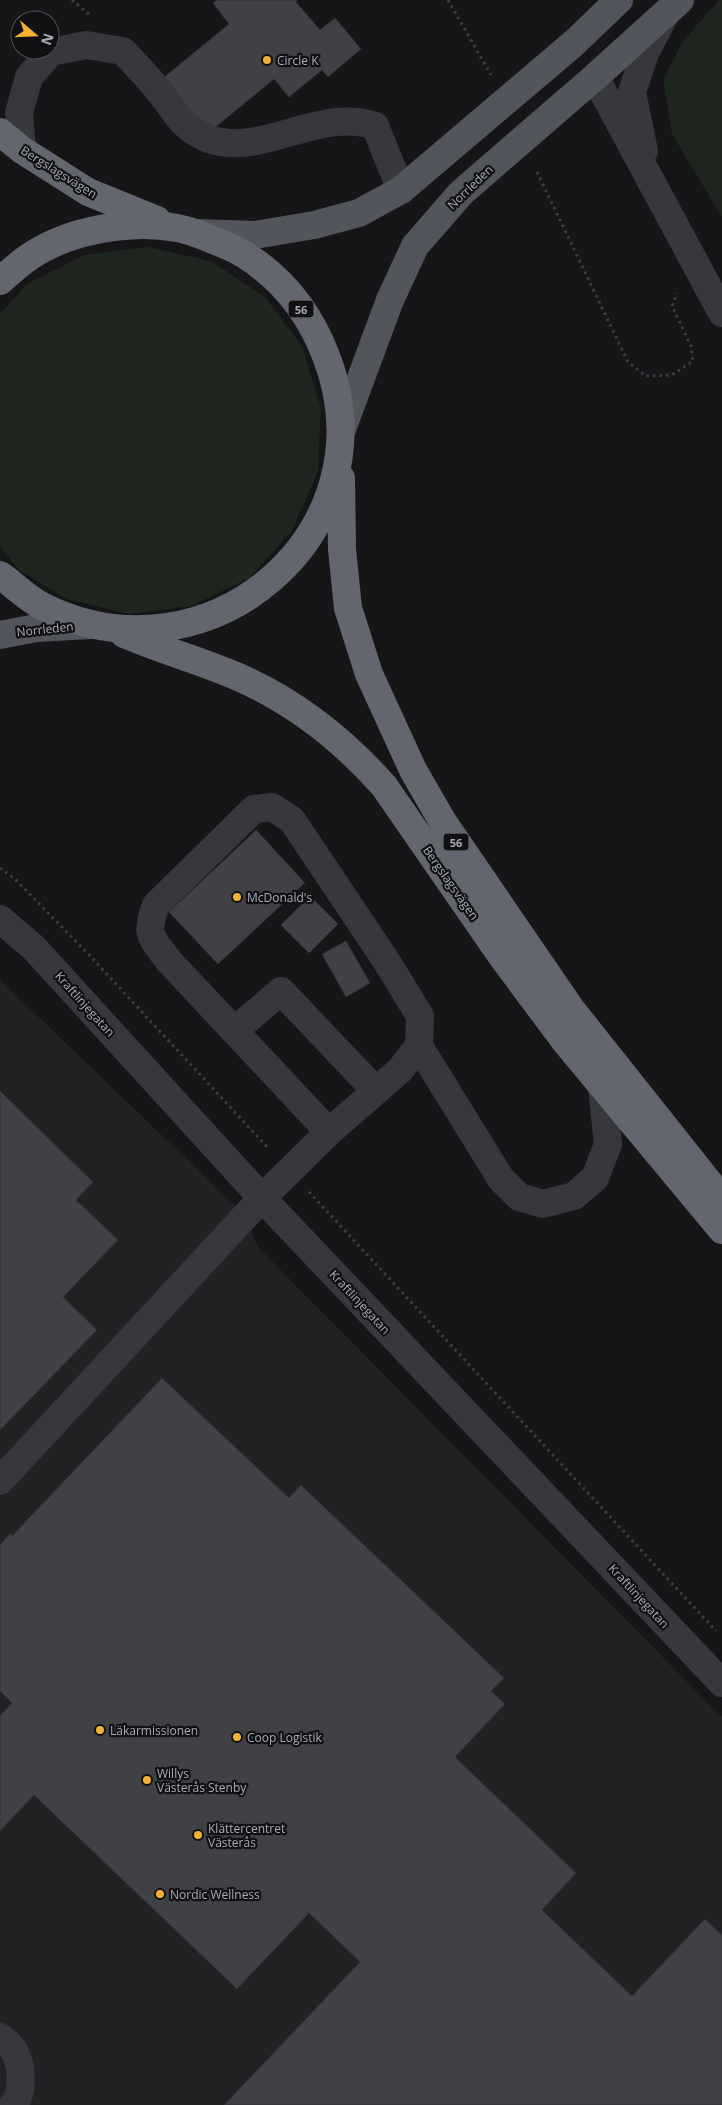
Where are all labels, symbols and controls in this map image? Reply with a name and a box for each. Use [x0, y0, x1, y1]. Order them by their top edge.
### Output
north arrow [10, 10, 60, 60]
text: N [37, 31, 59, 48]
place label: Circle K [277, 52, 319, 69]
marker: Circle K [261, 54, 273, 66]
street label: Bergslagsvägen [18, 142, 100, 202]
street label: Norrleden [443, 161, 497, 213]
road number: 56 [288, 300, 314, 318]
street label: Norrleden [16, 618, 74, 640]
road number: 56 [444, 834, 468, 850]
street label: Bergslagsvägen [419, 843, 483, 923]
place label: McDonald's [247, 889, 312, 906]
marker: McDonald's [231, 891, 243, 903]
street label: Kraftlinjegatan [51, 968, 119, 1040]
street label: Kraftlinjegatan [326, 1266, 394, 1338]
street label: Kraftlinjegatan [605, 1560, 673, 1632]
place label: Läkarmissionen [110, 1722, 198, 1739]
marker: Läkarmissionen [94, 1724, 106, 1736]
place label: Coop Logistik [247, 1729, 323, 1746]
marker: Coop Logistik [231, 1731, 243, 1743]
place label: Willys Västerås Stenby [157, 1765, 247, 1796]
marker: Willys Västerås Stenby [141, 1774, 153, 1786]
place label: Klättercentret Västerås [208, 1820, 285, 1851]
marker: Klättercentret Västerås [192, 1829, 204, 1841]
place label: Nordic Wellness [170, 1886, 260, 1903]
marker: Nordic Wellness [154, 1888, 166, 1900]

